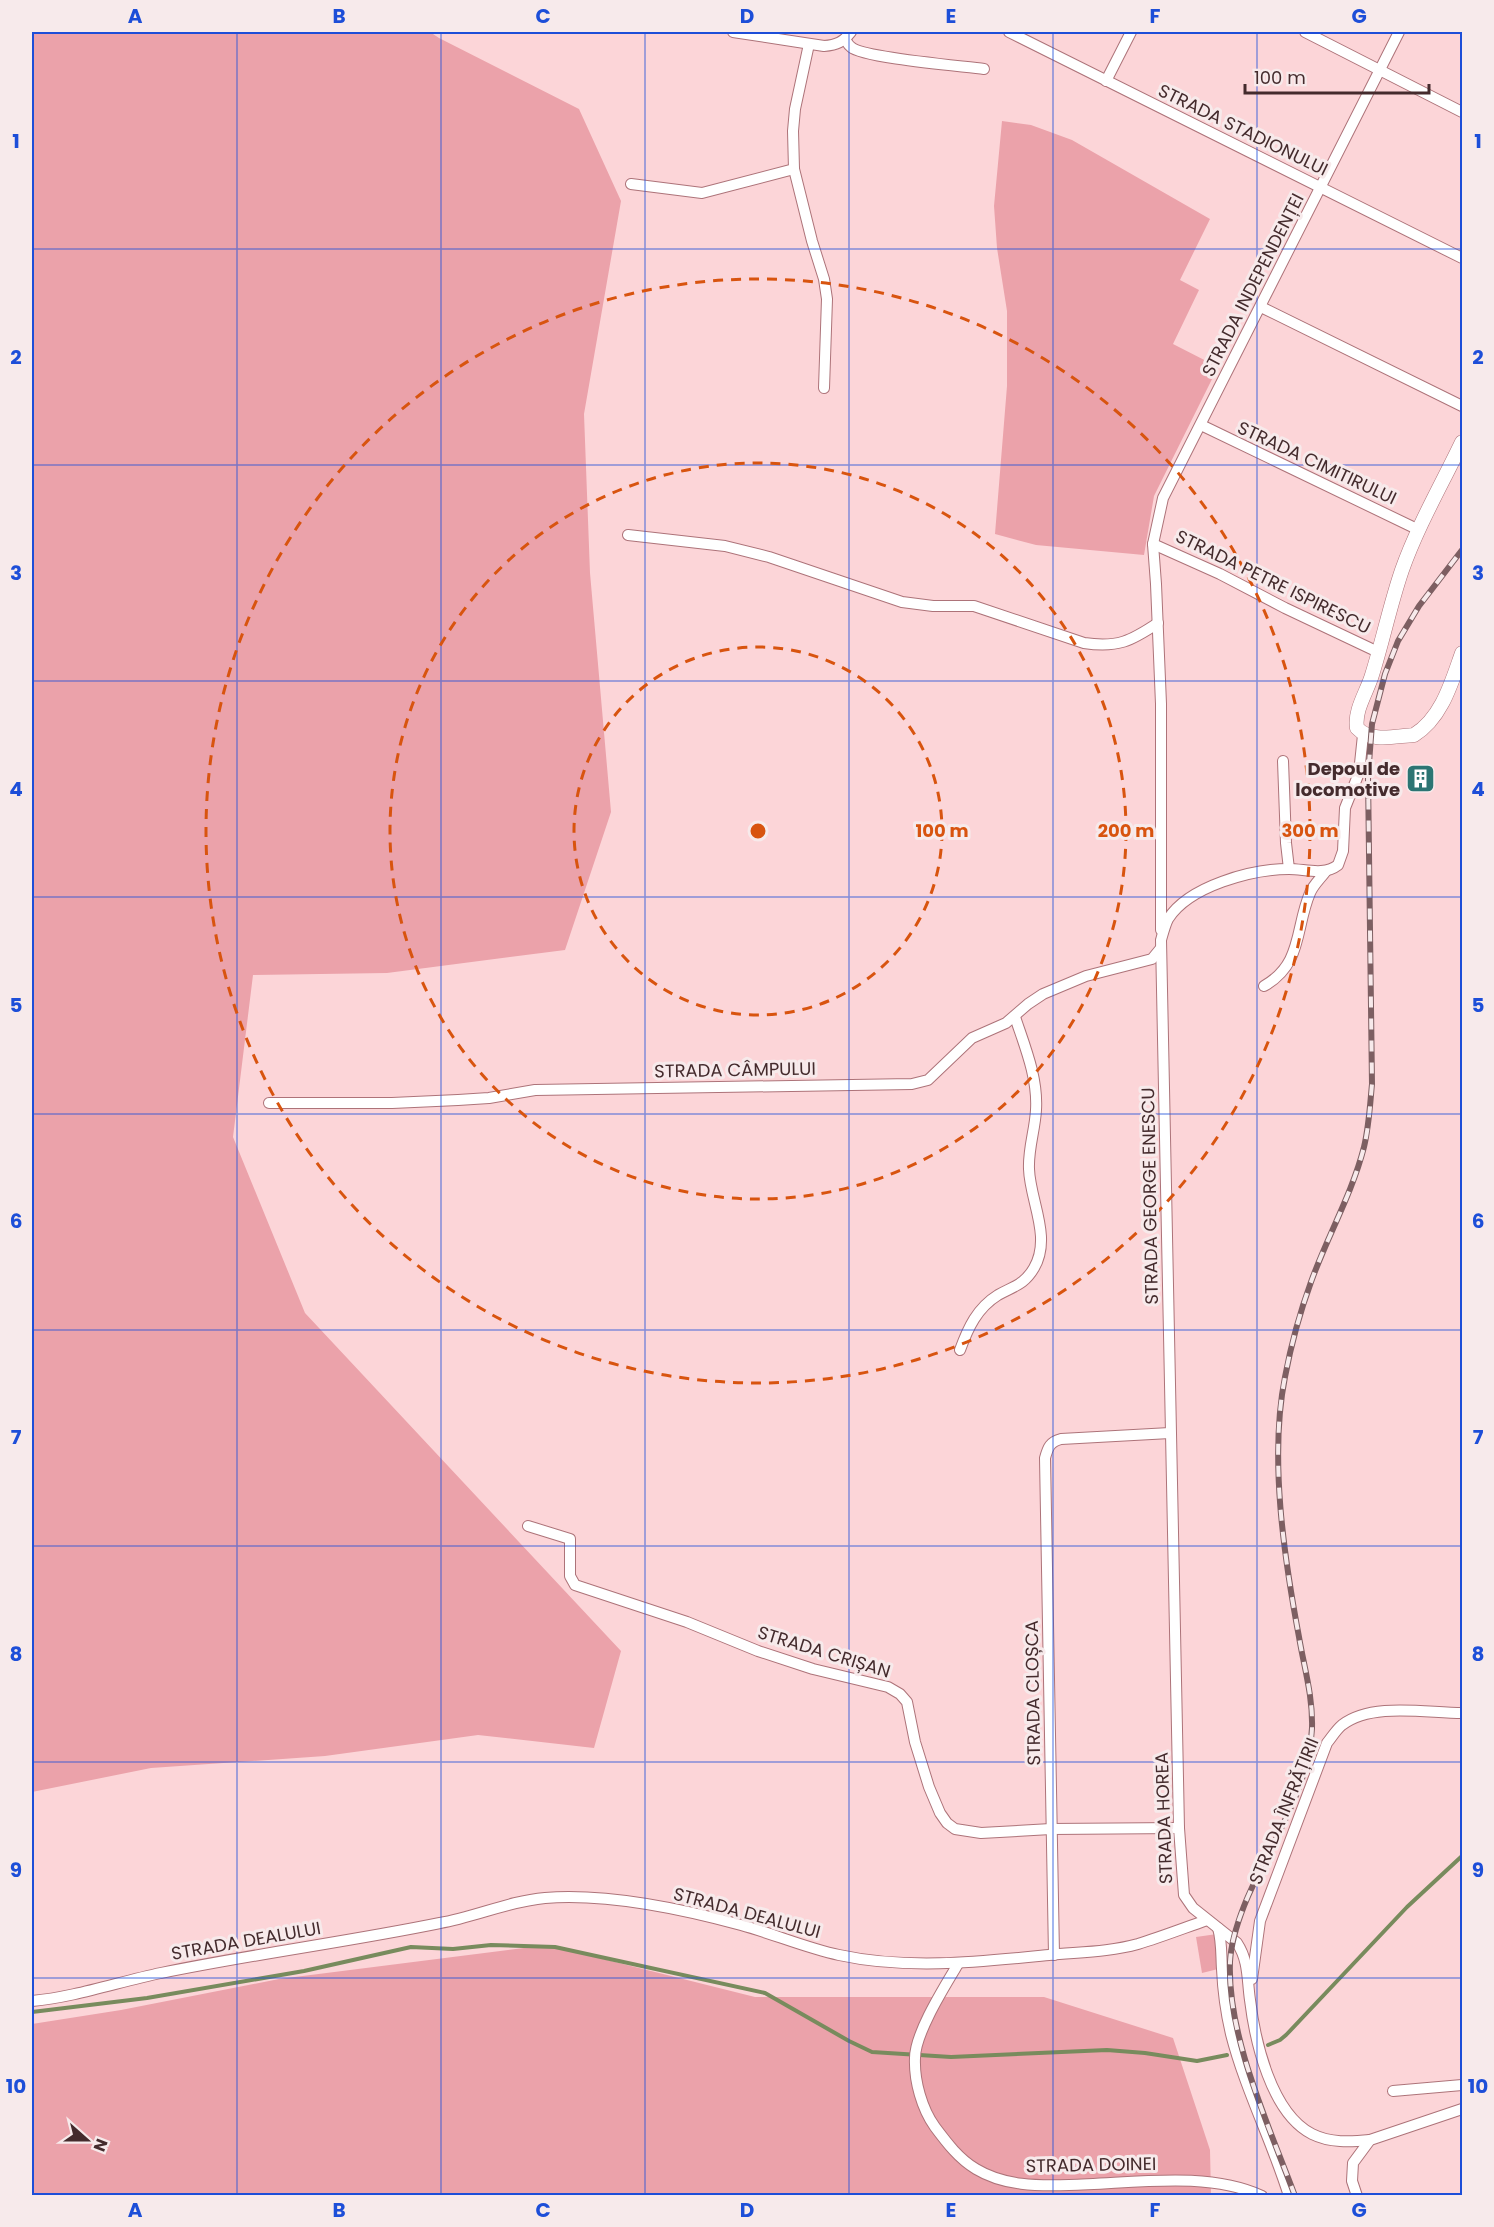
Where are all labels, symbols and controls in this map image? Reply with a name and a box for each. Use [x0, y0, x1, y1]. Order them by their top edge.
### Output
text: A [128, 2, 143, 30]
text: B [332, 2, 346, 30]
text: C [535, 2, 551, 30]
text: D [740, 2, 754, 30]
text: E [946, 2, 956, 30]
text: F [1150, 2, 1161, 30]
text: G [1351, 2, 1367, 30]
scale bar [1245, 57, 1430, 95]
text: 100 m [1254, 65, 1306, 90]
street label: STRADA STADIONULUI [1154, 78, 1332, 182]
text: 1 [12, 127, 20, 155]
text: 1 [1474, 127, 1482, 155]
street label: STRADA INDEPENDENȚEI [1195, 189, 1310, 381]
text: 2 [10, 343, 22, 371]
text: 2 [1472, 343, 1484, 371]
street label: STRADA CIMITIRULUI [1234, 415, 1401, 510]
street label: STRADA PETRE ISPIRESCU [1172, 523, 1375, 640]
text: 3 [10, 559, 22, 587]
text: 3 [1472, 559, 1484, 587]
place label: Depoul de locomotive [1295, 756, 1400, 802]
building icon: Depoul de locomotive [1405, 763, 1437, 795]
text: 4 [9, 775, 23, 803]
text: 4 [1471, 775, 1485, 803]
text: 100 m [915, 818, 969, 843]
text: 200 m [1098, 818, 1154, 843]
text: 300 m [1281, 818, 1339, 843]
centre of rings [748, 821, 768, 841]
text: 5 [10, 991, 23, 1019]
text: 5 [1472, 991, 1485, 1019]
street label: STRADA CÂMPULUI [654, 1056, 816, 1083]
street label: STRADA GEORGE ENESCU [1135, 1087, 1164, 1305]
text: 6 [10, 1207, 22, 1235]
text: 6 [1472, 1207, 1484, 1235]
text: 7 [11, 1423, 22, 1451]
text: 7 [1473, 1423, 1484, 1451]
street label: STRADA CRIȘAN [755, 1619, 894, 1684]
street label: STRADA CLOȘCA [1019, 1620, 1046, 1766]
text: 8 [10, 1640, 22, 1668]
text: 8 [1472, 1640, 1484, 1668]
street label: STRADA ÎNFRĂȚIRII [1243, 1734, 1324, 1888]
street label: STRADA HOREA [1149, 1752, 1178, 1884]
text: 9 [10, 1856, 22, 1884]
text: 9 [1472, 1856, 1484, 1884]
street label: STRADA DEALULUI [671, 1881, 823, 1944]
street label: STRADA DEALULUI [169, 1915, 323, 1966]
text: 10 [6, 2072, 26, 2100]
text: 10 [1468, 2072, 1488, 2100]
north arrow [57, 2110, 117, 2170]
text: N [88, 2135, 113, 2155]
street label: STRADA DOINEI [1025, 2151, 1157, 2178]
text: A [128, 2196, 143, 2224]
text: B [332, 2196, 346, 2224]
text: C [535, 2196, 551, 2224]
text: D [740, 2196, 754, 2224]
text: E [946, 2196, 956, 2224]
text: F [1150, 2196, 1161, 2224]
text: G [1351, 2196, 1367, 2224]

